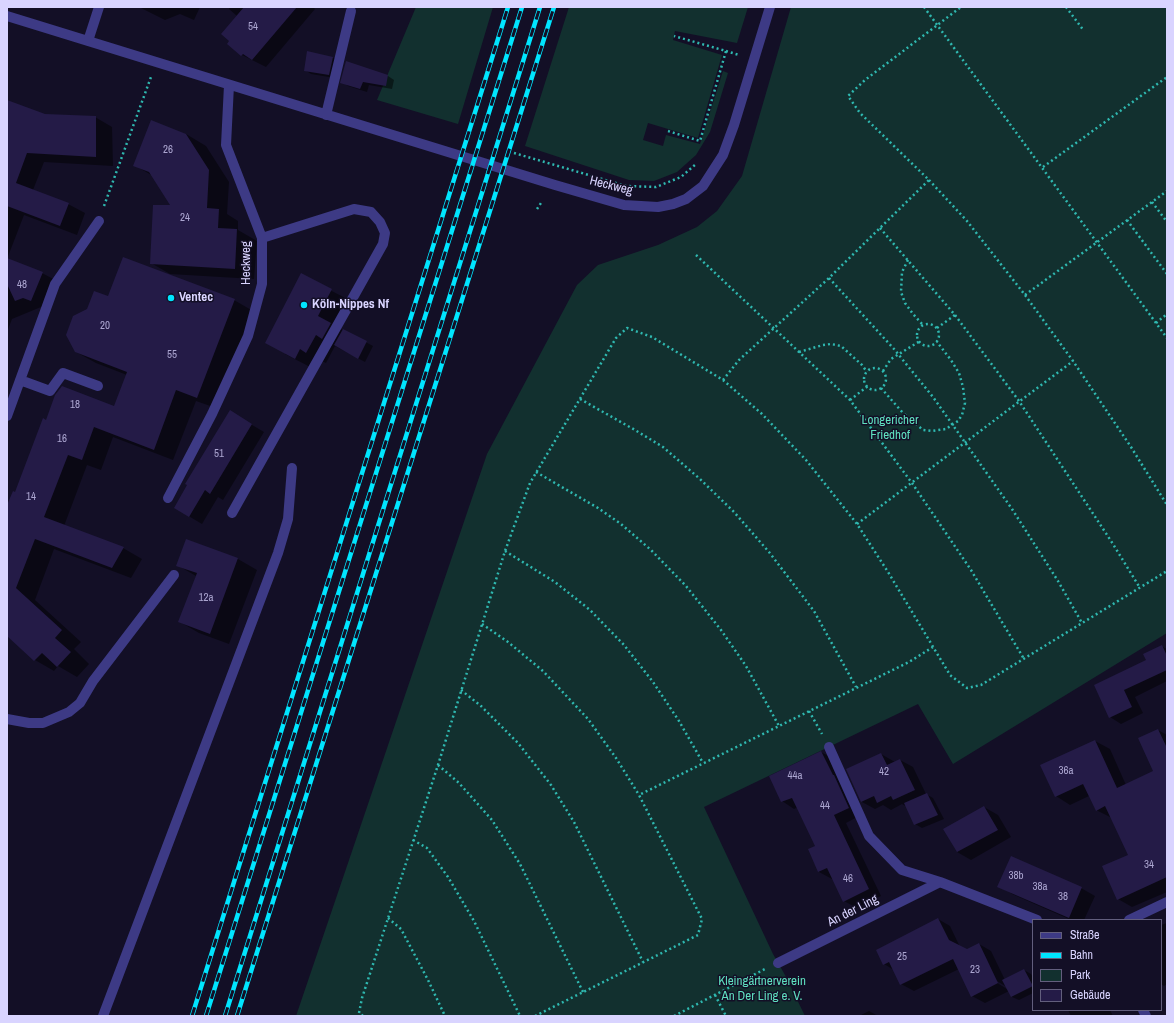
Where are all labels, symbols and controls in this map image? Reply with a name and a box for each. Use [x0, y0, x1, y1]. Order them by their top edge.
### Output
house number: 54 [248, 20, 258, 34]
house number: 26 [163, 143, 173, 157]
street label: Heckweg [588, 173, 634, 199]
house number: 24 [180, 211, 190, 225]
street label: Heckweg [239, 241, 255, 285]
house number: 48 [17, 278, 27, 292]
place label: Ventec [179, 290, 213, 306]
marker: Ventec [166, 293, 176, 303]
place label: Köln-Nippes Nf [312, 297, 389, 313]
marker: Köln-Nippes Nf [299, 300, 309, 310]
house number: 20 [100, 319, 110, 333]
house number: 55 [167, 348, 177, 362]
house number: 18 [70, 398, 80, 412]
park label: Longericher Friedhof [862, 413, 918, 444]
house number: 16 [57, 432, 67, 446]
house number: 51 [214, 447, 224, 461]
house number: 14 [26, 490, 36, 504]
house number: 12a [198, 591, 214, 605]
house number: 36a [1058, 764, 1074, 778]
house number: 42 [879, 765, 889, 779]
house number: 44a [787, 769, 803, 783]
house number: 44 [820, 799, 830, 813]
house number: 34 [1144, 858, 1154, 872]
house number: 38b [1008, 869, 1024, 883]
house number: 46 [843, 872, 853, 886]
house number: 38a [1032, 880, 1048, 894]
house number: 38 [1058, 890, 1068, 904]
street label: An der Ling [825, 892, 881, 930]
legend [1032, 919, 1162, 1011]
text: Straße [1070, 927, 1100, 943]
text: Bahn [1070, 947, 1093, 963]
house number: 25 [897, 950, 907, 964]
house number: 23 [970, 963, 980, 977]
text: Park [1070, 967, 1090, 983]
park label: Kleingärtnerverein An Der Ling e. V. [718, 974, 806, 1005]
text: Gebäude [1070, 987, 1111, 1003]

